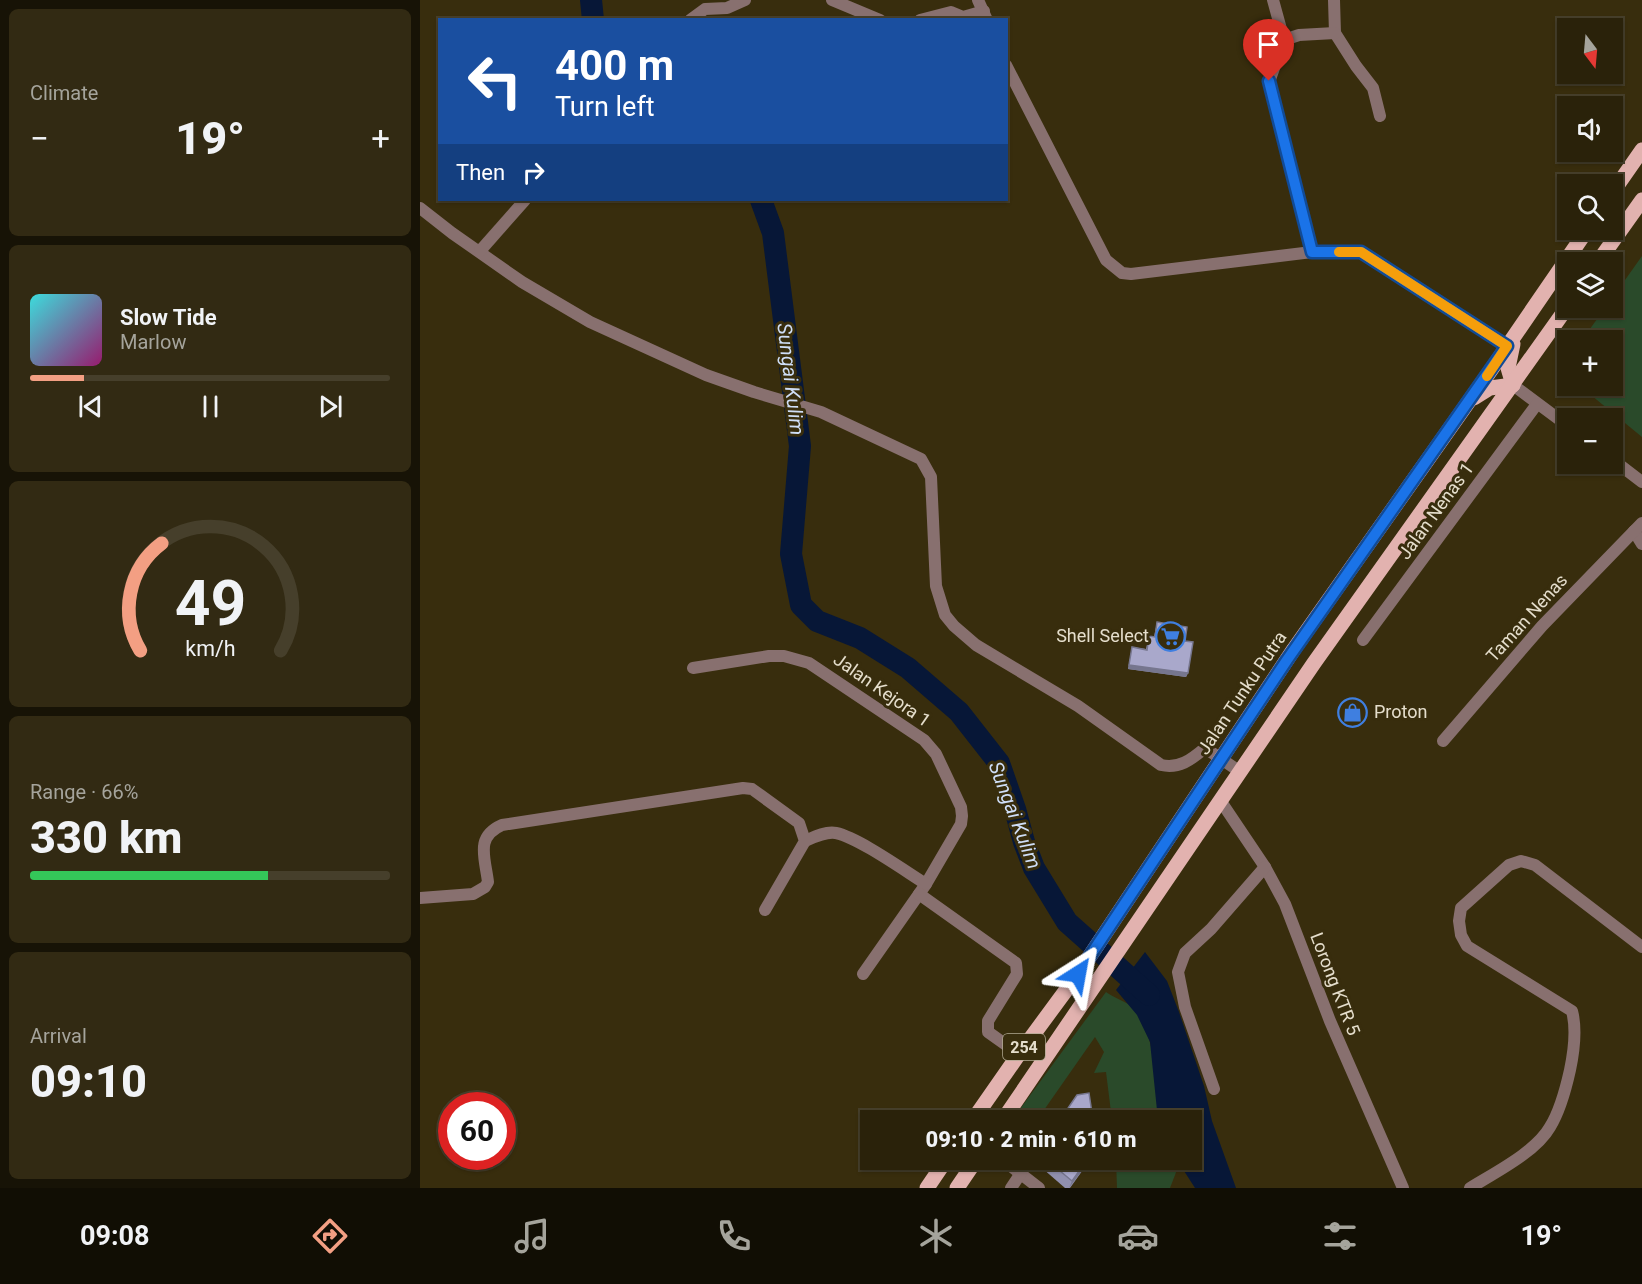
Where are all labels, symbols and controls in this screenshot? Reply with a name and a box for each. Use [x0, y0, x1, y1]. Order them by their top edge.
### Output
north arrow [1557, 18, 1623, 84]
map controls [1557, 18, 1623, 474]
pin [1243, 19, 1294, 81]
icon: arrive [1252, 28, 1285, 61]
text: 400 m [555, 41, 674, 90]
icon: left [456, 42, 534, 120]
text: Climate [30, 81, 98, 105]
text: Turn left [555, 91, 655, 123]
button: sound [1557, 96, 1623, 162]
text: 19° [175, 112, 245, 165]
text: − [30, 119, 49, 158]
text: + [371, 119, 390, 158]
icon: right [517, 156, 550, 189]
text: Then [456, 160, 505, 185]
button: search [1557, 174, 1623, 240]
button: layers [1557, 252, 1623, 318]
text: Slow Tide [120, 305, 217, 330]
water label: Sungai Kulim [772, 321, 810, 437]
text: Marlow [120, 330, 186, 354]
button: + [1557, 330, 1623, 396]
icon: previous [74, 390, 107, 423]
icon: pause [194, 390, 227, 423]
icon: next [314, 390, 347, 423]
button: − [1557, 408, 1623, 474]
street label: Jalan Nenas 1 [1394, 458, 1478, 563]
text: 49 [174, 567, 246, 640]
street label: Taman Nenas [1482, 569, 1572, 666]
supermarket icon: Shell Select [1154, 620, 1186, 652]
place label: Shell Select [1056, 625, 1149, 646]
street label: Jalan Tunku Putra [1193, 627, 1291, 758]
text: km/h [185, 636, 235, 661]
street label: Jalan Kejora 1 [830, 648, 935, 731]
shop icon: Proton [1337, 696, 1369, 728]
place label: Proton [1374, 701, 1427, 722]
water label: Sungai Kulim [984, 758, 1046, 872]
text: Range · 66% [30, 780, 138, 804]
text: 330 km [30, 811, 182, 864]
street label: Lorong KTR 5 [1306, 929, 1365, 1038]
position arrow [1046, 942, 1110, 1006]
text: Arrival [30, 1024, 87, 1048]
road number: 254 [1003, 1034, 1045, 1060]
text: 09:10 [30, 1055, 147, 1108]
speed limit sign: 60 [438, 1092, 516, 1170]
text: 09:10 · 2 min · 610 m [926, 1127, 1136, 1152]
icon: directions [309, 1215, 351, 1257]
icon: music [511, 1215, 553, 1257]
icon: phone [713, 1215, 755, 1257]
icon: climate [915, 1215, 957, 1257]
icon: car [1117, 1215, 1159, 1257]
icon: filters [1319, 1215, 1361, 1257]
text: 09:08 [80, 1220, 150, 1252]
text: 19° [1521, 1220, 1562, 1252]

